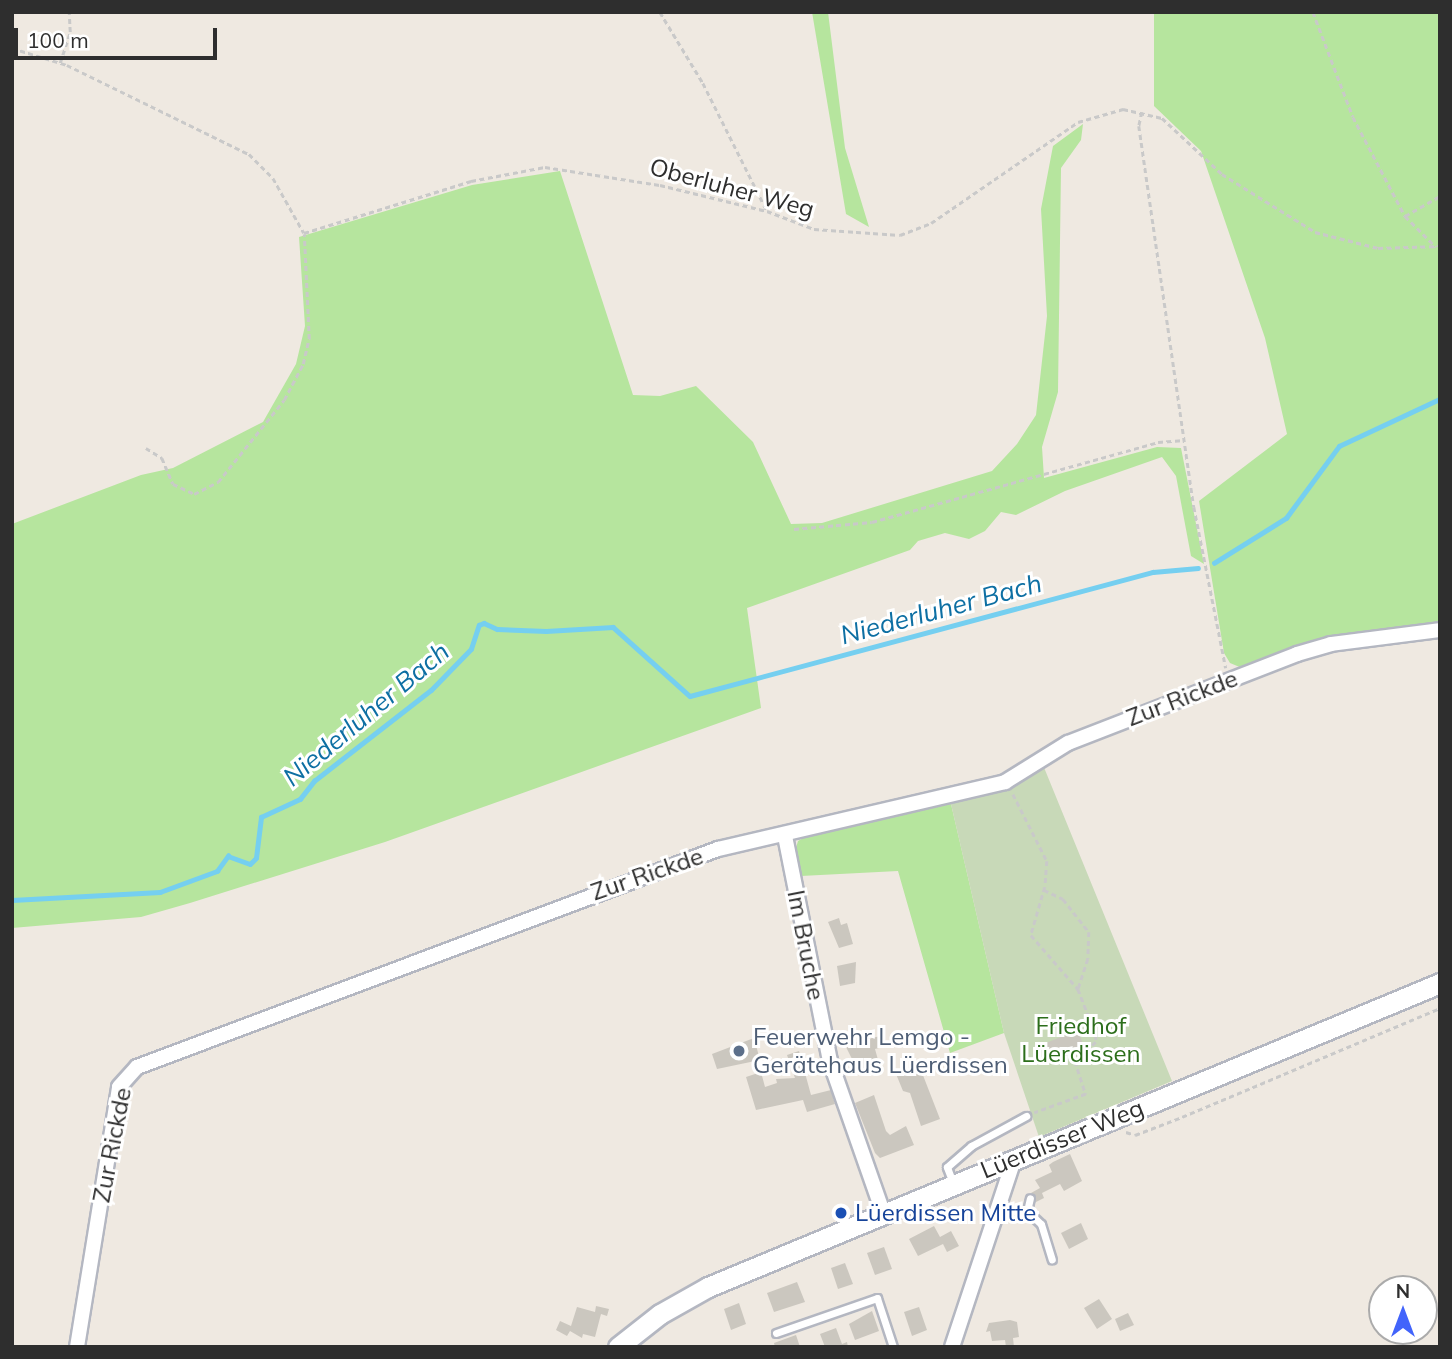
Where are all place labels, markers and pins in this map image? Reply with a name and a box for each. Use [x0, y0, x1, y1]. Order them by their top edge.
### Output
place label: Feuerwehr Lemgo - Gerätehaus Lüerdissen [753, 1023, 1008, 1079]
marker: Feuerwehr Lemgo - Gerätehaus Lüerdissen [731, 1043, 747, 1059]
place label: Lüerdissen Mitte [855, 1199, 1036, 1227]
marker: Lüerdissen Mitte [833, 1205, 849, 1221]

